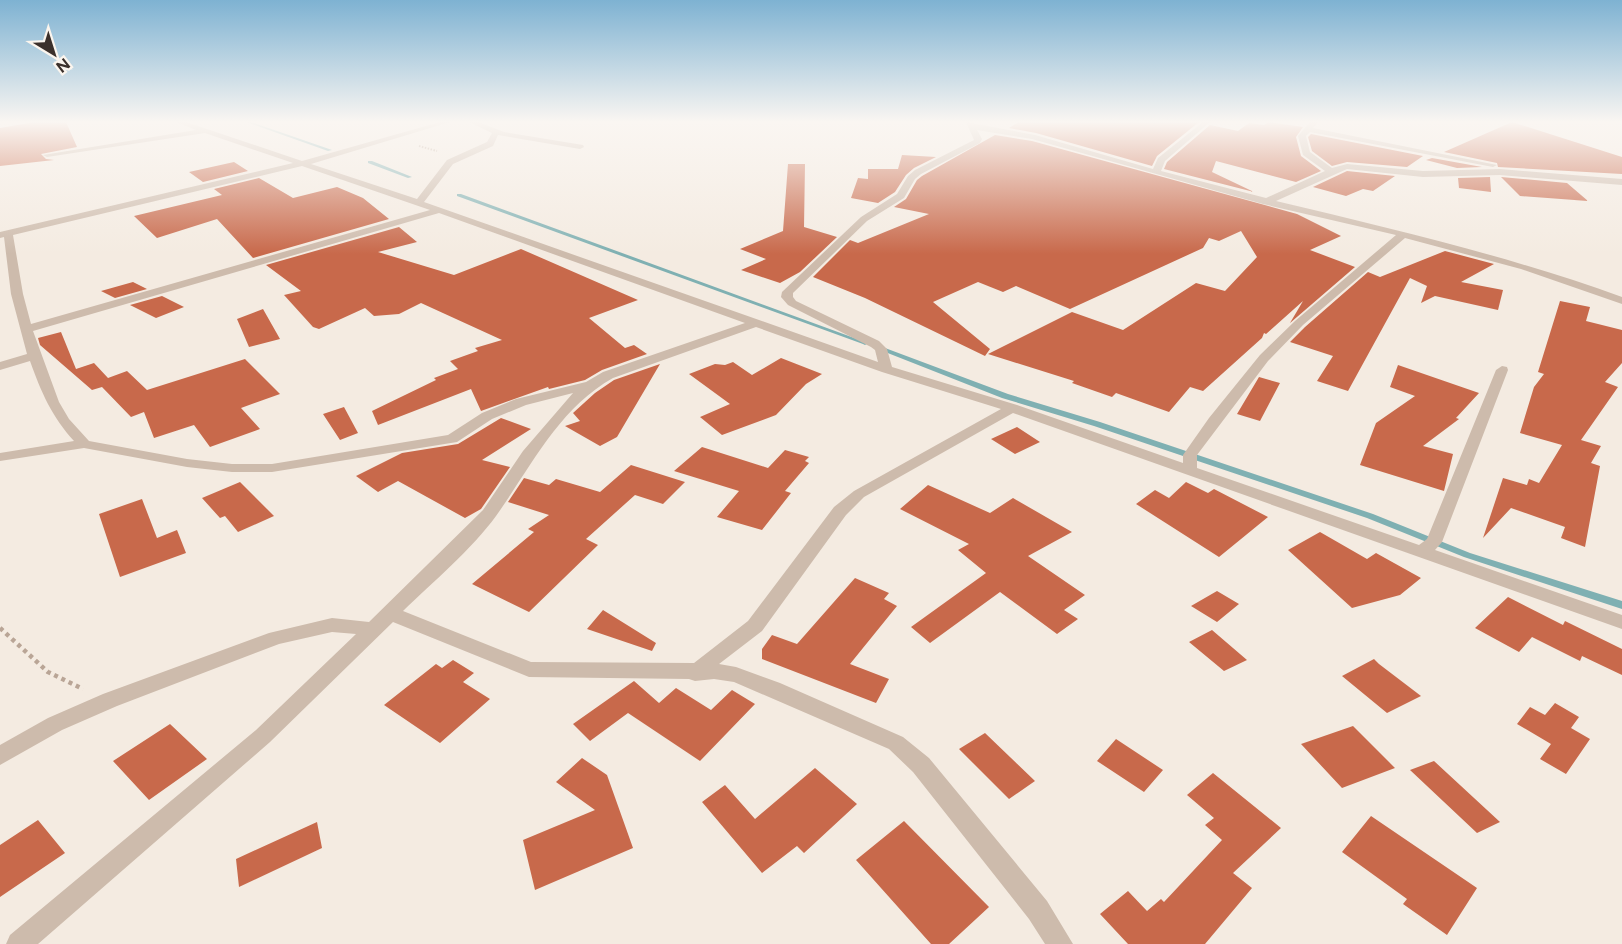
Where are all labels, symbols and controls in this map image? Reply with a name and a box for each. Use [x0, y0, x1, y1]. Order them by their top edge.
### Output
north arrow [24, 24, 84, 84]
text: N [52, 54, 74, 77]

